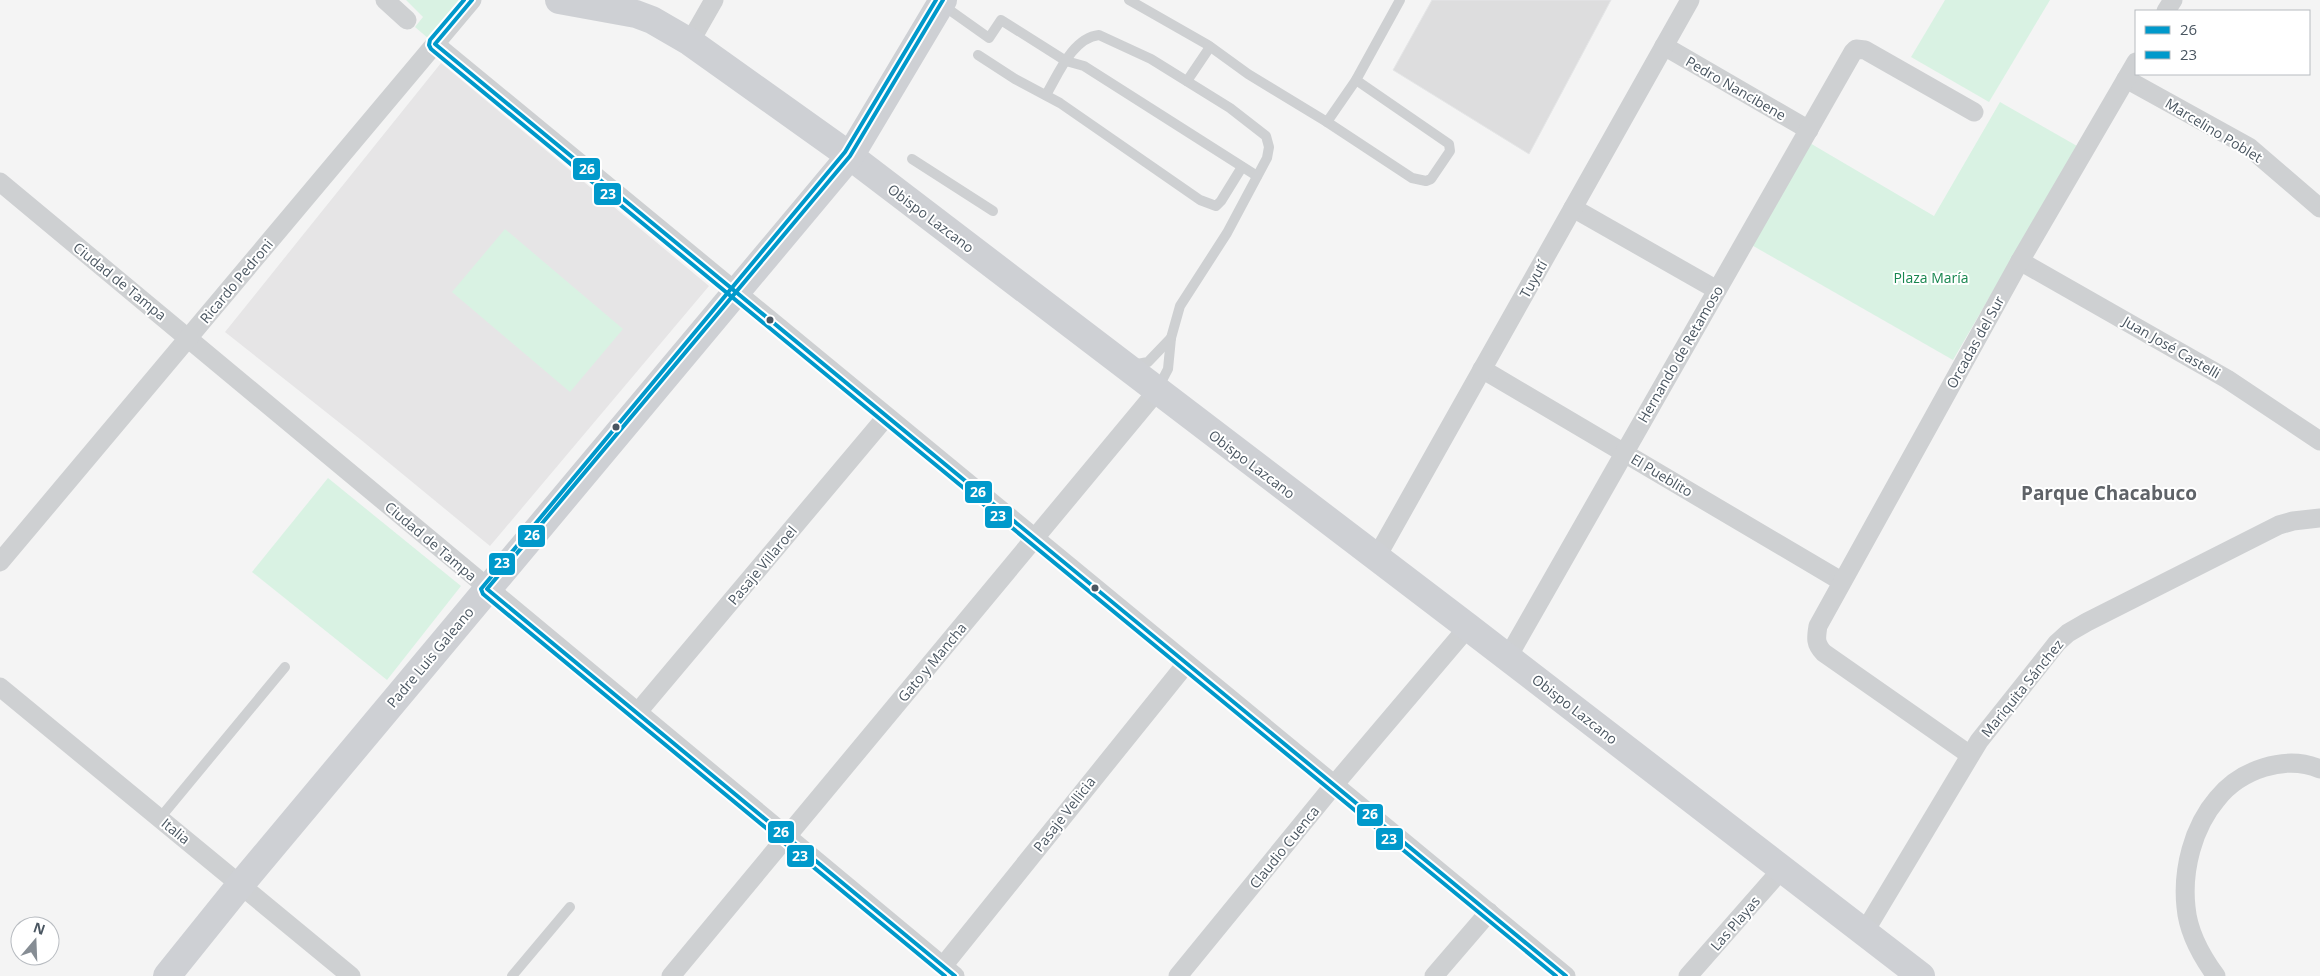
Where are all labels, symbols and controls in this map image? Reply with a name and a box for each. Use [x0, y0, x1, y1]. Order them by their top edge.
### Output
legend [2135, 10, 2310, 75]
text: 26 [2180, 19, 2197, 39]
text: 23 [2180, 44, 2197, 64]
street label: Pedro Nancibene [1682, 52, 1790, 124]
street label: Marcelino Poblet [2162, 93, 2266, 167]
line badge: 26 [572, 157, 601, 181]
text: 26 [579, 159, 595, 178]
street label: Obispo Lazcano [884, 179, 978, 257]
line badge: 23 [593, 182, 622, 206]
text: 23 [600, 184, 616, 203]
street label: Ricardo Pedroni [195, 235, 277, 327]
street label: Ciudad de Tampa [70, 238, 170, 324]
street label: Tuyutí [1515, 256, 1551, 301]
park label: Plaza María [1893, 268, 1969, 287]
street label: Hernando de Retamoso [1633, 282, 1727, 426]
street label: Orcadas del Sur [1942, 292, 2008, 392]
street label: Juan José Castelli [2118, 310, 2224, 383]
unlabelled marker [765, 315, 775, 325]
unlabelled marker [611, 422, 621, 432]
street label: Obispo Lazcano [1205, 425, 1299, 503]
street label: El Pueblito [1628, 449, 1696, 501]
line badge: 26 [964, 480, 993, 504]
district label: Parque Chacabuco [2021, 480, 2197, 506]
text: 26 [970, 482, 986, 501]
street label: Ciudad de Tampa [381, 497, 481, 585]
line badge: 23 [984, 505, 1013, 529]
text: 23 [990, 506, 1006, 525]
street label: Pasaje Villaroel [723, 521, 801, 609]
line badge: 26 [517, 524, 546, 548]
text: 26 [524, 525, 540, 544]
line badge: 23 [488, 552, 516, 576]
text: 23 [494, 553, 510, 572]
unlabelled marker [1090, 583, 1100, 593]
street label: Padre Luis Galeano [382, 603, 478, 711]
street label: Gato y Mancha [893, 618, 971, 706]
street label: Mariquita Sánchez [1977, 635, 2068, 741]
street label: Obispo Lazcano [1528, 670, 1622, 748]
street label: Pasaje Vellicia [1029, 772, 1099, 856]
street label: Claudio Cuenca [1245, 802, 1323, 892]
line badge: 26 [1356, 803, 1384, 827]
text: 26 [1362, 804, 1378, 823]
street label: Italia [158, 814, 194, 848]
line badge: 26 [767, 820, 795, 844]
text: 26 [773, 822, 789, 841]
line badge: 23 [1375, 827, 1404, 851]
text: 23 [1381, 829, 1397, 848]
line badge: 23 [786, 844, 815, 868]
text: 23 [792, 846, 808, 865]
street label: Las Playas [1706, 891, 1764, 954]
north arrow [10, 916, 60, 966]
text: N [31, 917, 48, 939]

